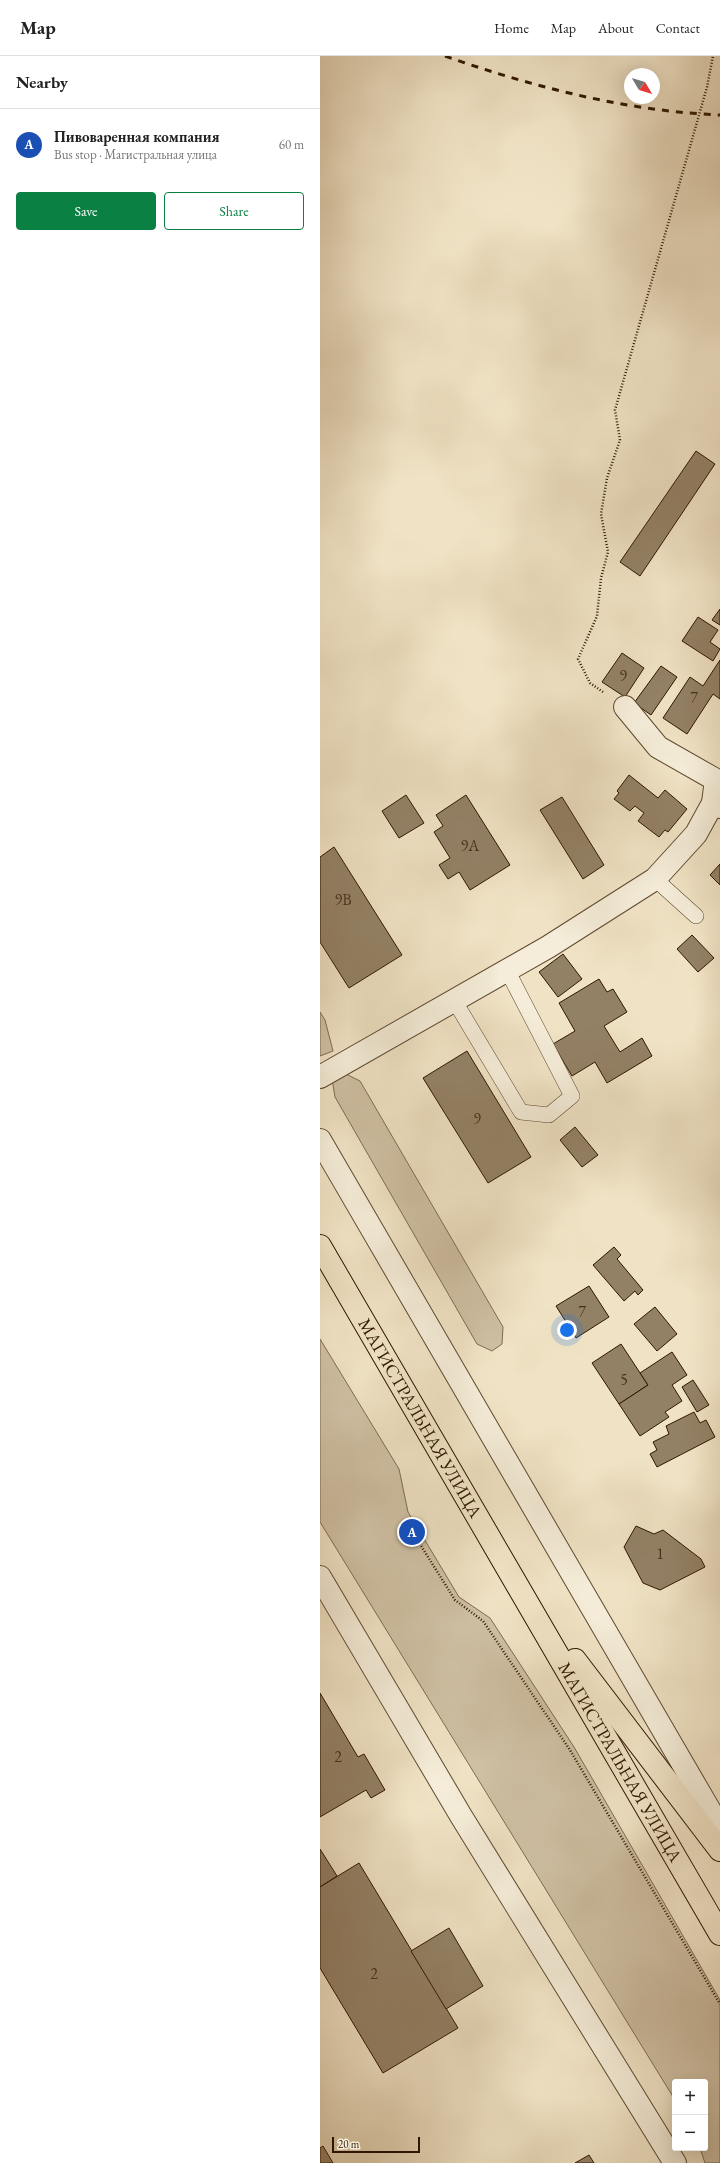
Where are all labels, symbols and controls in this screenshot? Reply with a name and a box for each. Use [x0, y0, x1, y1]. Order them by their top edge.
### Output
text: Map [20, 15, 56, 40]
text: Home [494, 19, 529, 37]
text: Map [551, 19, 576, 37]
text: About [598, 19, 634, 37]
text: Contact [656, 19, 700, 37]
north arrow [624, 68, 660, 104]
text: Nearby [16, 71, 68, 93]
text: Пивоваренная компания [54, 127, 220, 146]
text: A [24, 136, 34, 153]
text: 60 m [279, 136, 304, 153]
text: Bus stop · Магистральная улица [54, 146, 217, 163]
button: Save [16, 192, 156, 230]
button: Share [164, 192, 304, 230]
house number: 9 [619, 665, 627, 686]
house number: 7 [690, 687, 698, 708]
house number: 9А [461, 835, 480, 856]
house number: 9В [334, 889, 352, 910]
house number: 9 [473, 1108, 481, 1129]
house number: 7 [578, 1301, 586, 1322]
street label: МАГИСТРАЛЬНАЯ УЛИЦА [353, 1314, 488, 1522]
your location [557, 1320, 577, 1340]
house number: 5 [620, 1369, 628, 1390]
pin: A [399, 1517, 425, 1547]
house number: 1 [656, 1543, 664, 1564]
street label: МАГИСТРАЛЬНАЯ УЛИЦА [553, 1658, 688, 1866]
house number: 2 [334, 1746, 342, 1767]
house number: 2 [370, 1963, 378, 1984]
map controls [672, 2079, 708, 2151]
button: + [672, 2079, 708, 2115]
button: − [672, 2115, 708, 2151]
scale bar [332, 2135, 420, 2154]
text: 20 m [338, 2137, 359, 2151]

